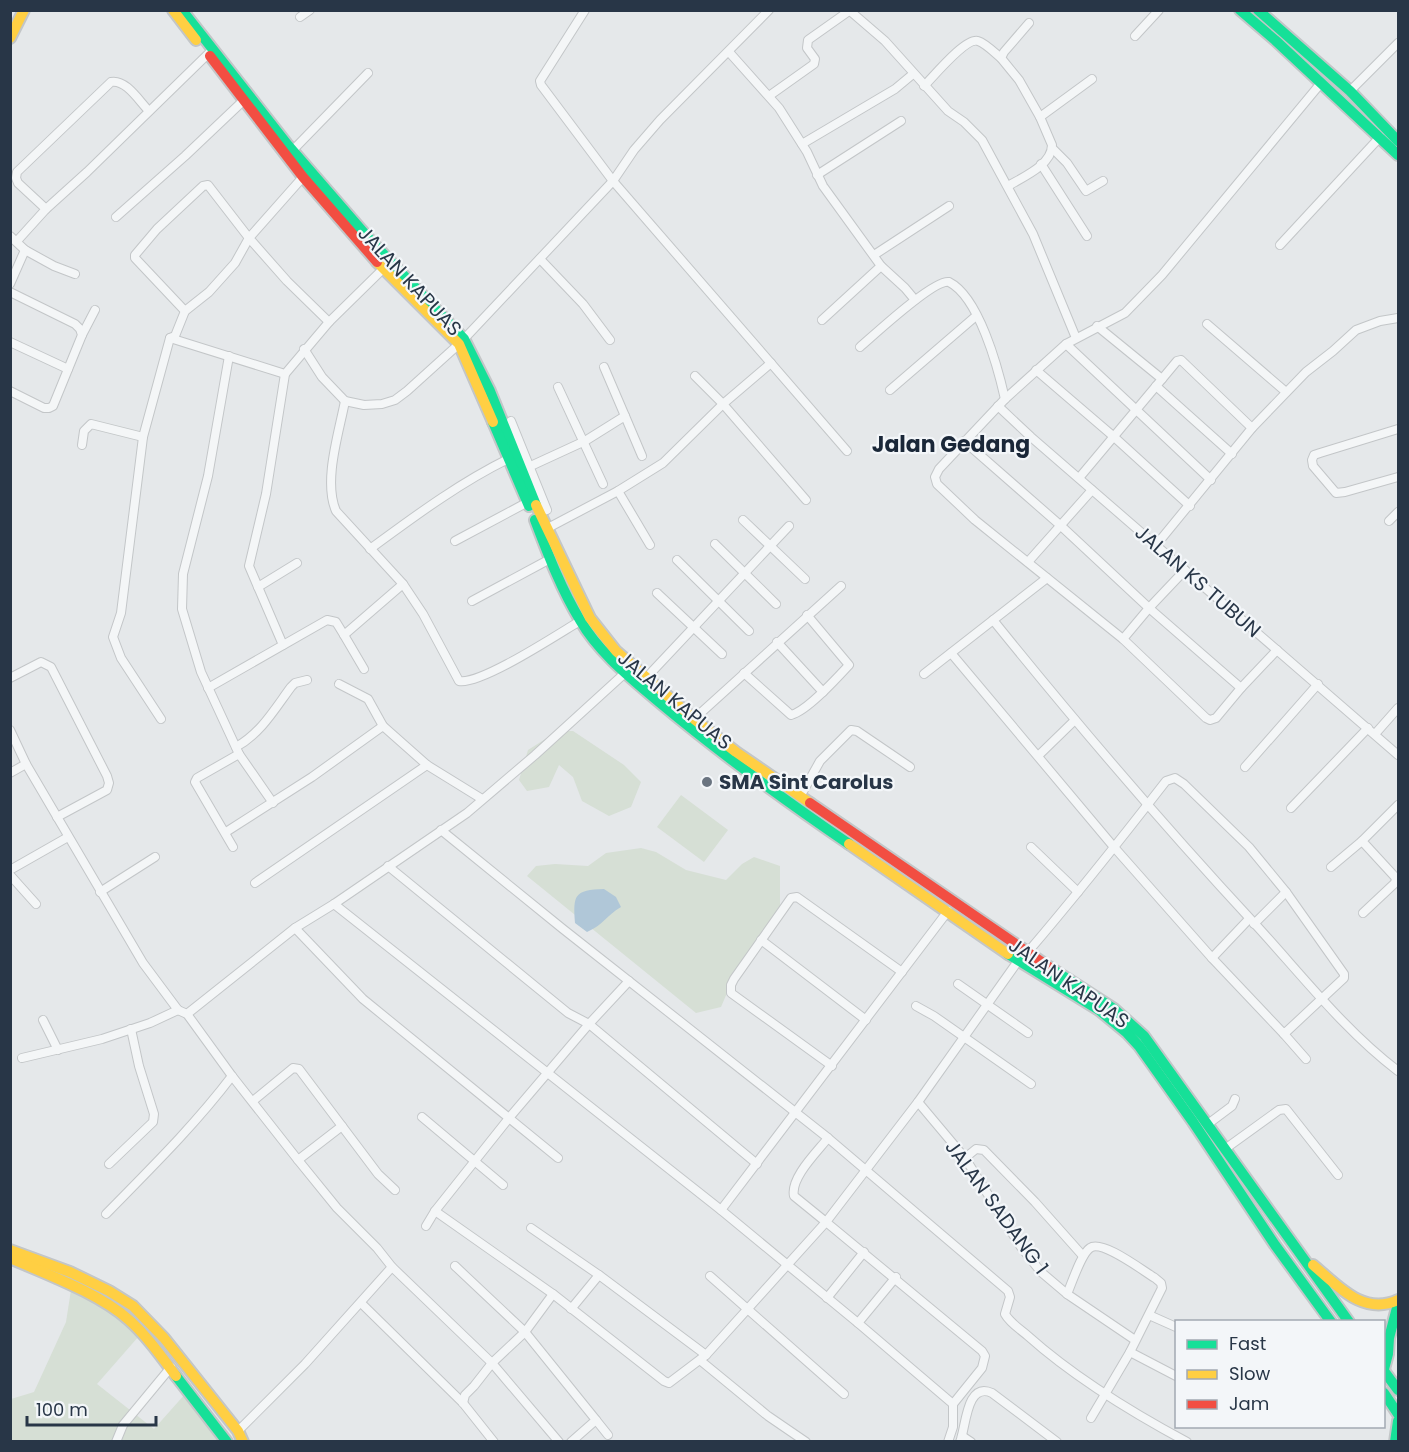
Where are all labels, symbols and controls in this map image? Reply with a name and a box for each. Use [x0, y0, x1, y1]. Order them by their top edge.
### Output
street label: JALAN KAPUAS [352, 220, 468, 342]
district label: Jalan Gedang [872, 429, 1030, 460]
street label: JALAN KS TUBUN [1129, 518, 1267, 644]
street label: JALAN KAPUAS [612, 644, 738, 756]
place label: SMA Sint Carolus [719, 768, 893, 796]
marker: SMA Sint Carolus [700, 775, 714, 789]
street label: JALAN KAPUAS [1003, 931, 1135, 1035]
street label: JALAN SADANG 1 [939, 1134, 1055, 1280]
legend [1175, 1320, 1385, 1428]
text: Fast [1229, 1331, 1266, 1356]
text: Slow [1229, 1361, 1271, 1386]
scale bar [27, 1389, 156, 1427]
text: Jam [1229, 1391, 1269, 1416]
text: 100 m [36, 1397, 88, 1422]

